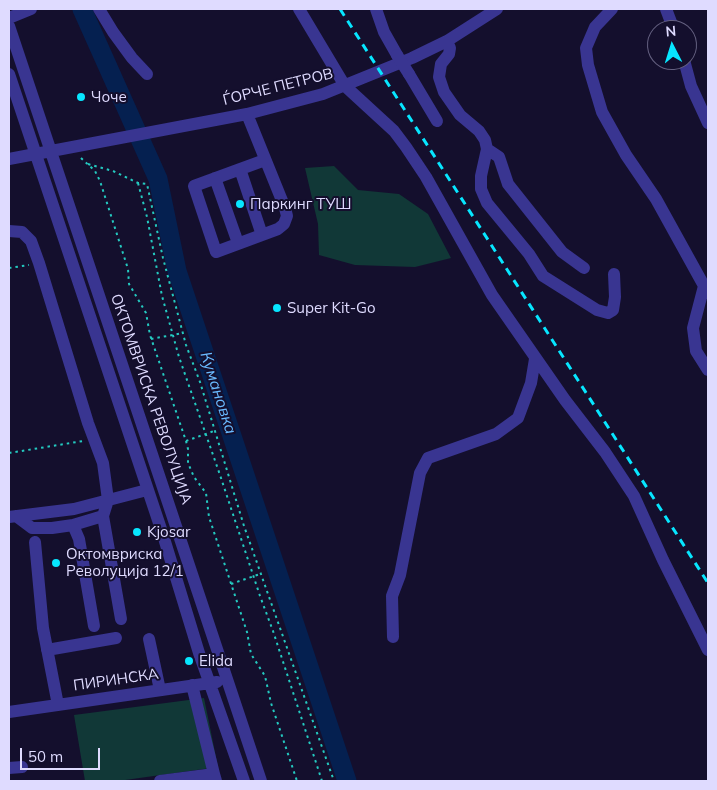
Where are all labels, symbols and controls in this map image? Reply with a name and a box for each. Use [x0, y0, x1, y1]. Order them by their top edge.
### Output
north arrow [647, 20, 697, 70]
text: N [665, 22, 677, 40]
street label: ЃОРЧЕ ПЕТРОВ [221, 65, 335, 109]
place label: Чоче [91, 88, 127, 106]
marker: Чоче [75, 91, 87, 103]
place label: Паркинг ТУШ [250, 195, 352, 213]
marker: Паркинг ТУШ [234, 198, 246, 210]
street label: ОКТОМВРИСКА РЕВОЛУЦИЈА [106, 291, 196, 507]
place label: Super Kit-Go [287, 299, 376, 317]
marker: Super Kit-Go [271, 302, 283, 314]
water label: Кумановка [196, 349, 240, 437]
place label: Kjosar [147, 523, 191, 541]
marker: Kjosar [131, 526, 143, 538]
place label: Октомвриска Револуција 12/1 [66, 545, 184, 580]
marker: Октомвриска Револуција 12/1 [50, 557, 62, 569]
place label: Elida [199, 652, 233, 670]
marker: Elida [183, 655, 195, 667]
street label: ПИРИНСКА [72, 665, 160, 695]
scale bar [22, 738, 102, 770]
text: 50 m [28, 747, 63, 766]

